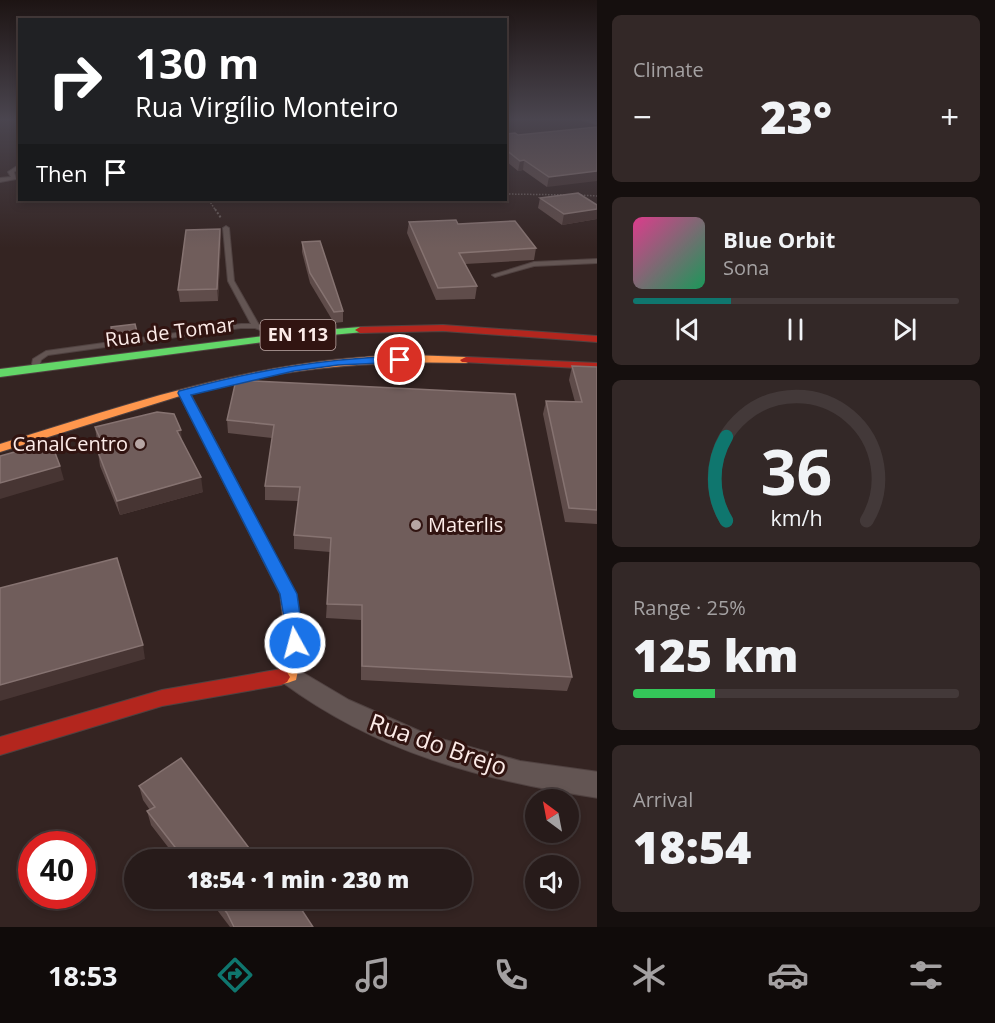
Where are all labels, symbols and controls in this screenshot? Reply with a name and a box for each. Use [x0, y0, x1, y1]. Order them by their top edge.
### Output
text: 130 m [135, 34, 259, 91]
icon: right [36, 42, 114, 120]
text: Climate [633, 56, 704, 83]
text: 23° [760, 86, 832, 147]
text: Rua Virgílio Monteiro [135, 88, 399, 125]
text: − [633, 94, 652, 139]
text: + [940, 94, 959, 139]
icon: arrive [99, 156, 132, 189]
text: Then [36, 158, 87, 188]
text: Blue Orbit [723, 224, 835, 254]
text: Sona [723, 254, 769, 281]
street label: Rua de Tomar [104, 310, 236, 353]
icon: previous [671, 313, 704, 346]
icon: pause [779, 313, 812, 346]
icon: next [888, 313, 921, 346]
road number: EN 113 [260, 320, 336, 350]
pin [374, 334, 425, 385]
icon: arrive [383, 343, 416, 376]
text: 36 [760, 428, 832, 513]
place label: CanalCentro [12, 430, 128, 457]
marker: CanalCentro [133, 437, 147, 451]
text: km/h [770, 503, 822, 532]
place label: Materlis [428, 511, 503, 538]
marker: Materlis [409, 518, 423, 532]
text: Range · 25% [633, 594, 746, 621]
position arrow [263, 611, 327, 675]
text: 125 km [633, 624, 798, 685]
street label: Rua do Brejo [365, 705, 512, 783]
text: Arrival [633, 786, 693, 813]
north arrow [525, 789, 579, 843]
map controls [525, 789, 579, 909]
text: 18:54 [633, 816, 751, 877]
speed limit sign: 40 [18, 831, 96, 909]
button: sound [525, 855, 579, 909]
text: 18:54 · 1 min · 230 m [187, 864, 409, 894]
icon: directions [214, 954, 256, 996]
icon: music [352, 954, 394, 996]
icon: phone [490, 954, 532, 996]
icon: climate [628, 954, 670, 996]
icon: car [767, 954, 809, 996]
icon: filters [905, 954, 947, 996]
text: 18:53 [48, 957, 118, 994]

